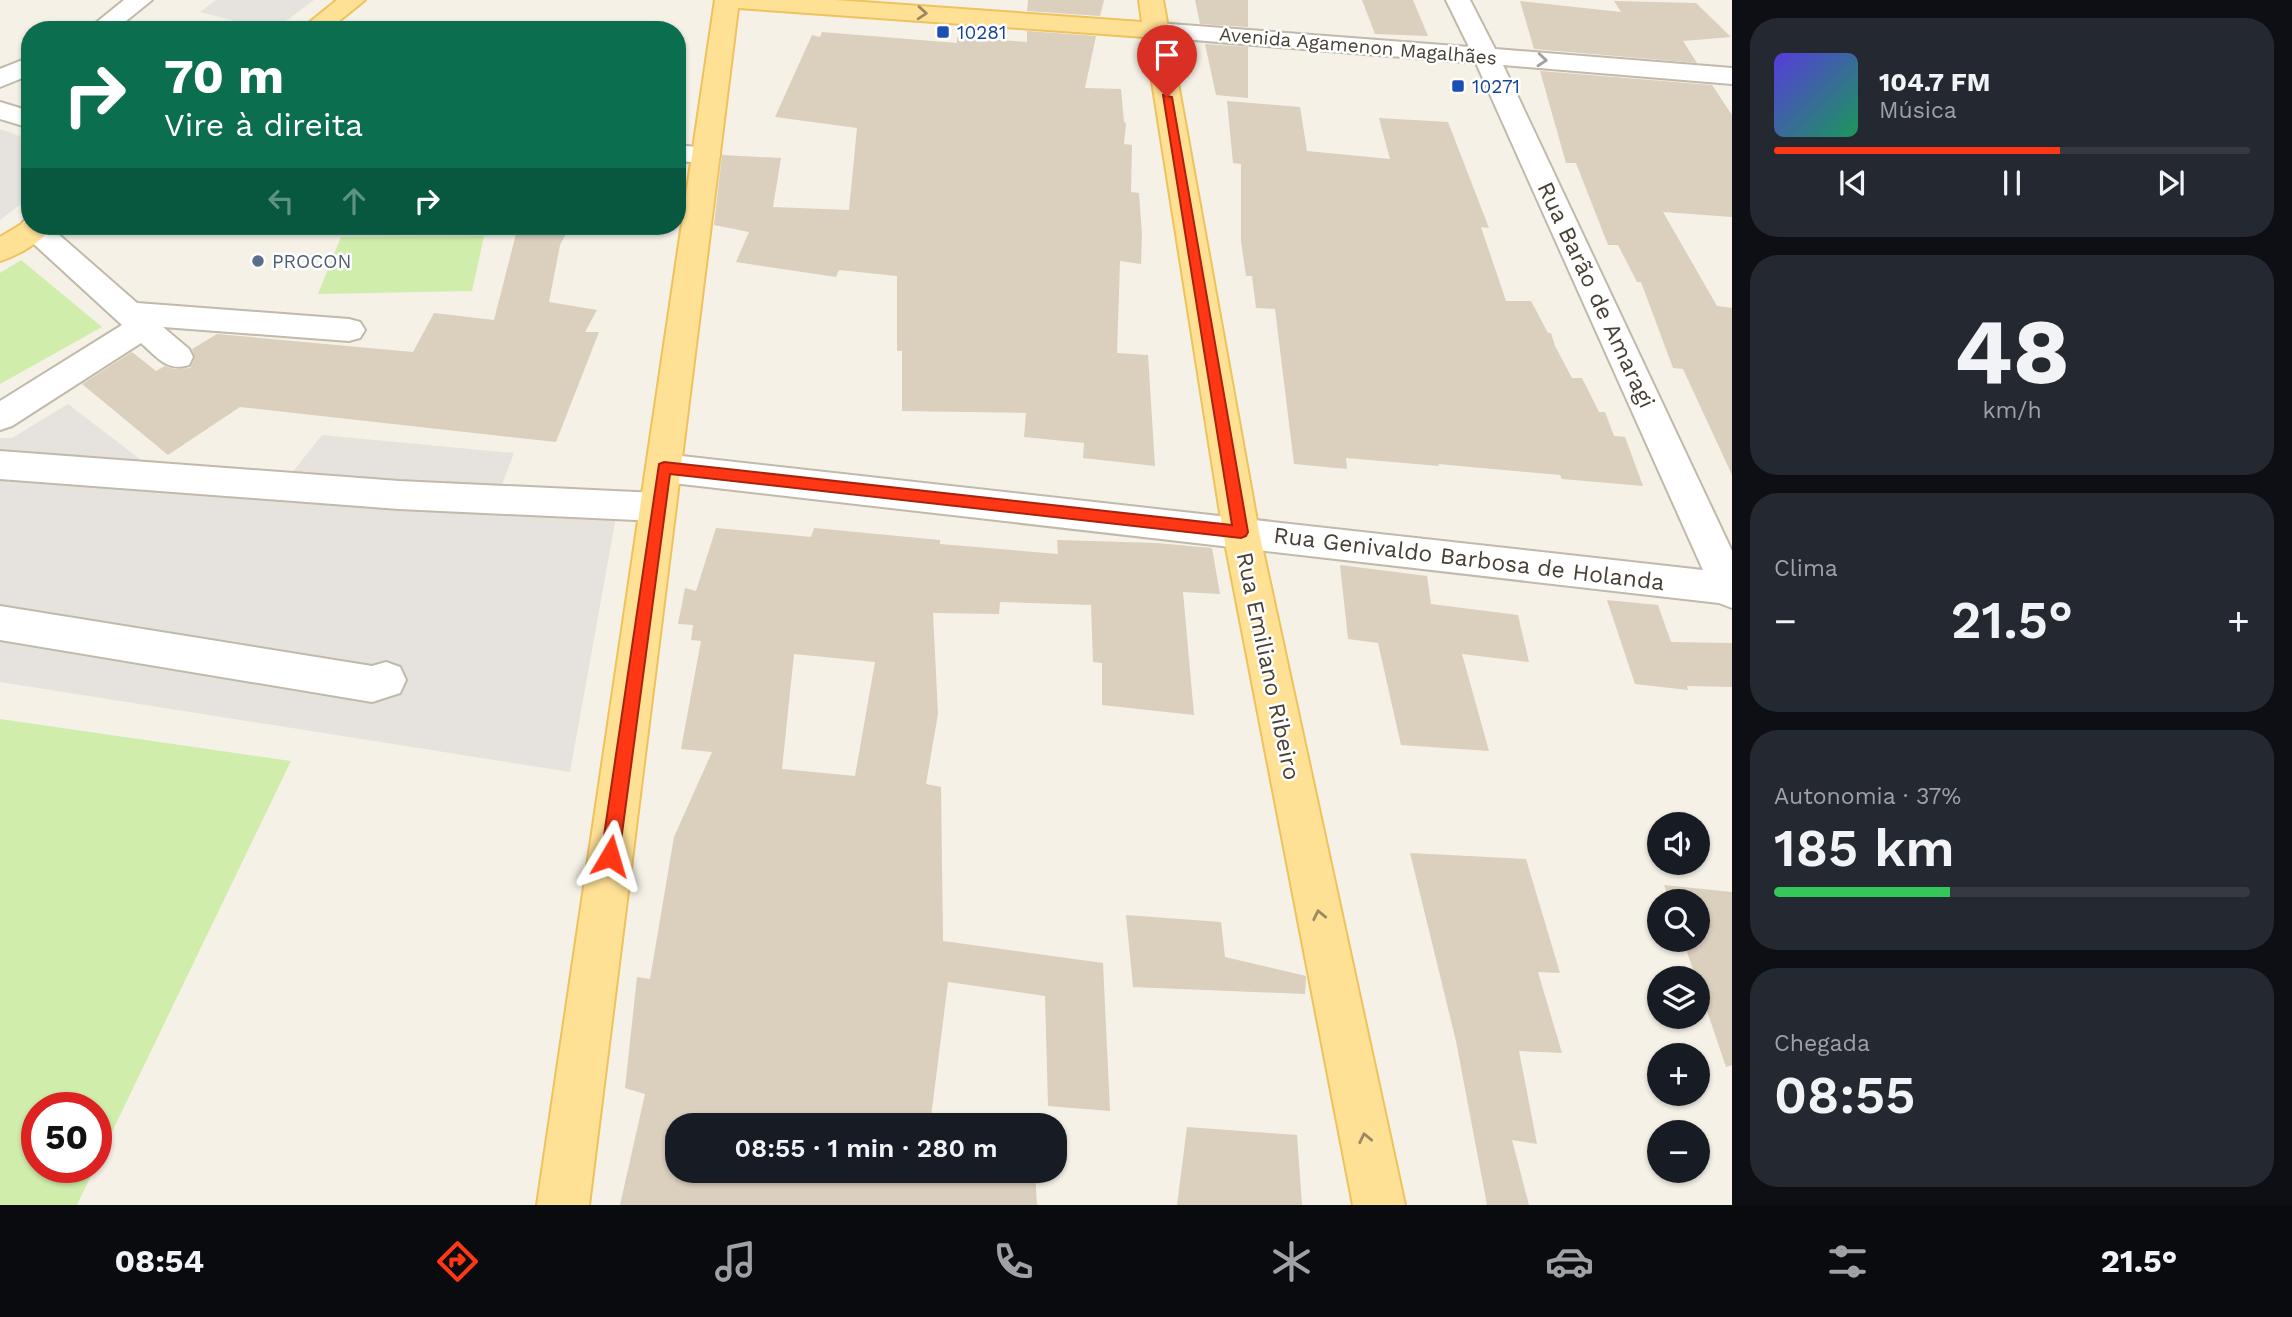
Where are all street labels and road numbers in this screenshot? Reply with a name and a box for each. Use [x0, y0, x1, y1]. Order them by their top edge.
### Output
street label: Avenida Agamenon Magalhães [1218, 22, 1498, 70]
street label: Rua Barão de Amaragi [1532, 178, 1660, 412]
street label: Rua Genivaldo Barbosa de Holanda [1272, 522, 1666, 596]
street label: Rua Emiliano Ribeiro [1231, 550, 1305, 782]

